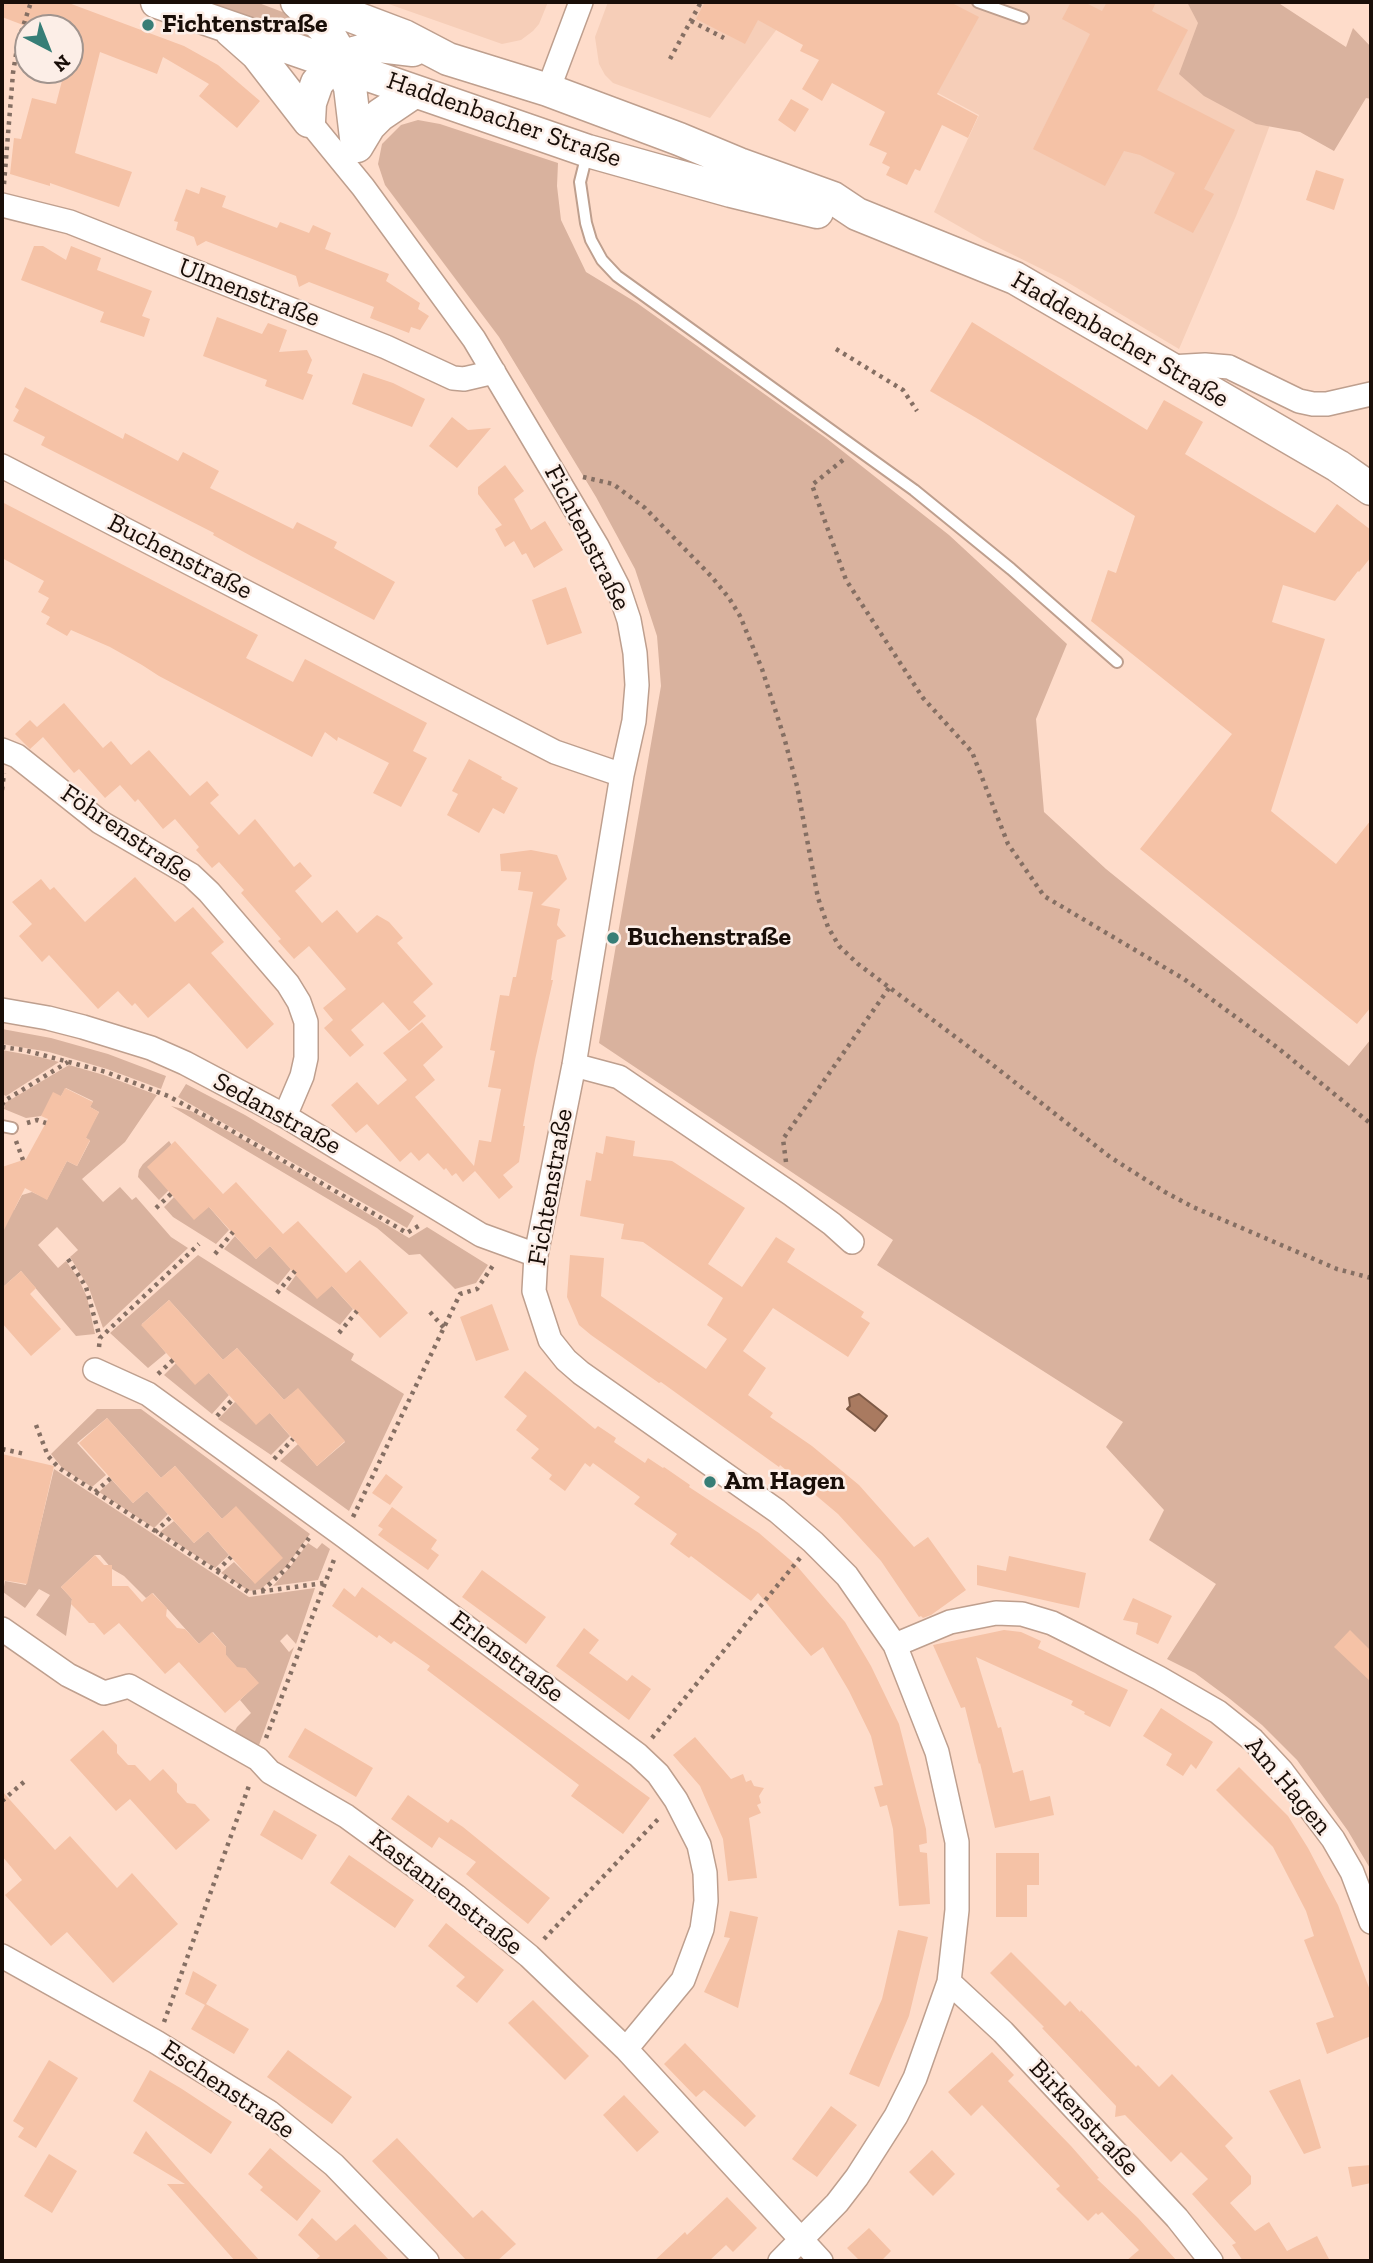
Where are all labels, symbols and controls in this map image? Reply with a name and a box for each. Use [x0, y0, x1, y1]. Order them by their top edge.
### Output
place label: Fichtenstraße [162, 9, 327, 41]
north arrow [14, 14, 84, 84]
marker: Fichtenstraße [140, 17, 156, 33]
text: N [49, 50, 75, 77]
street label: Haddenbacher Straße [383, 65, 625, 175]
street label: Ulmenstraße [174, 252, 324, 334]
street label: Haddenbacher Straße [1006, 265, 1234, 415]
street label: Fichtenstraße [537, 460, 637, 616]
street label: Buchenstraße [103, 507, 257, 607]
street label: Föhrenstraße [55, 778, 199, 890]
place label: Buchenstraße [627, 922, 791, 954]
marker: Buchenstraße [605, 930, 621, 946]
street label: Sedanstraße [208, 1066, 346, 1162]
street label: Fichtenstraße [522, 1106, 580, 1268]
place label: Am Hagen [724, 1466, 845, 1498]
marker: Am Hagen [702, 1474, 718, 1490]
street label: Erlenstraße [444, 1604, 570, 1710]
street label: Am Hagen [1238, 1731, 1338, 1841]
street label: Kastanienstraße [363, 1824, 529, 1962]
street label: Eschenstraße [155, 2034, 301, 2146]
street label: Birkenstraße [1022, 2053, 1146, 2183]

